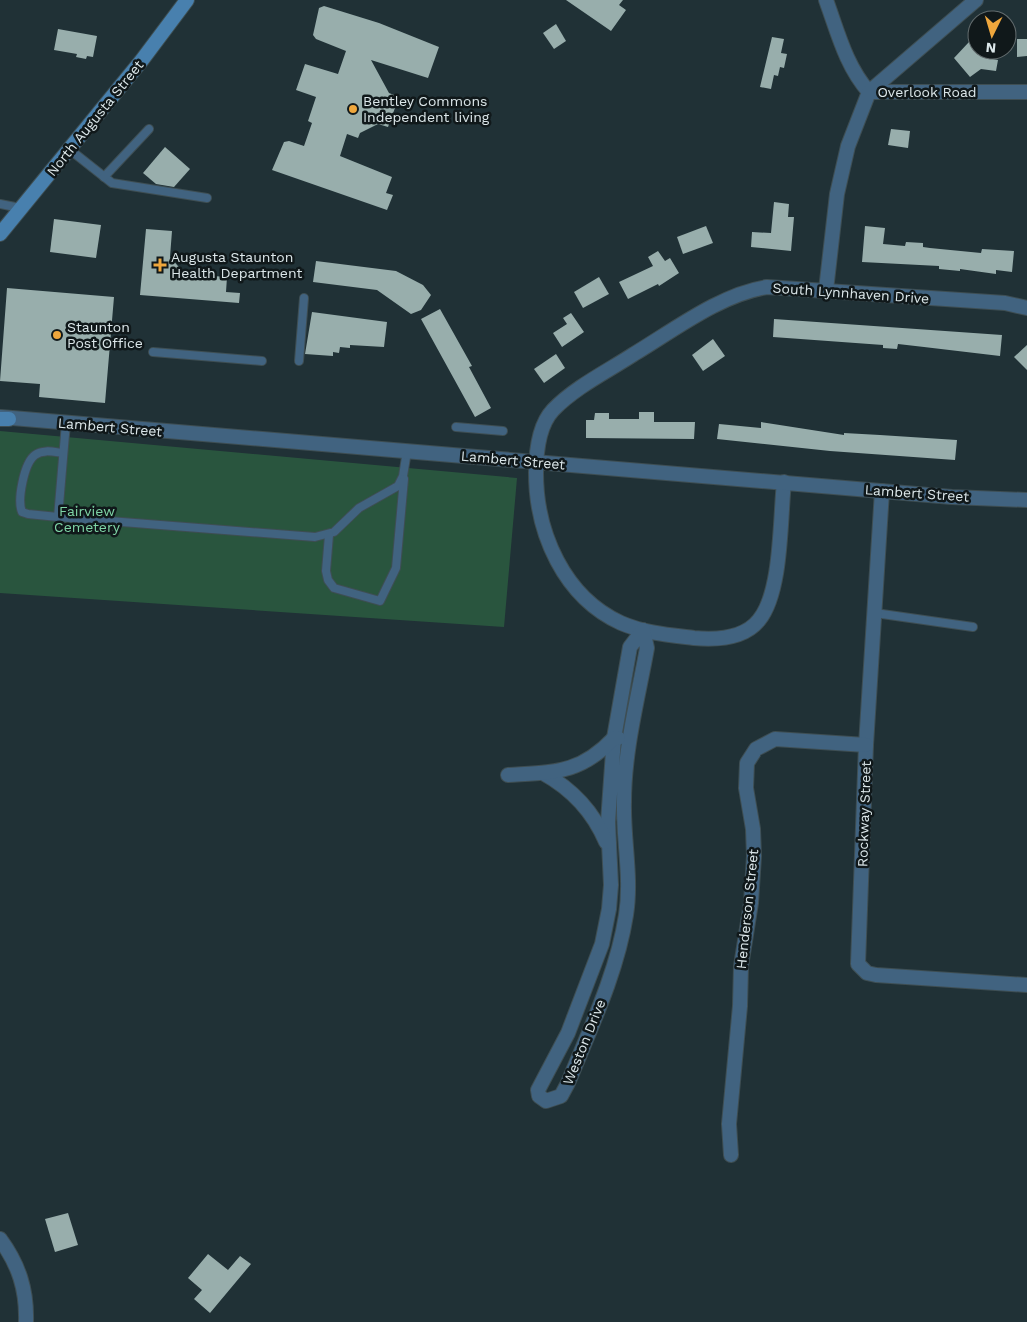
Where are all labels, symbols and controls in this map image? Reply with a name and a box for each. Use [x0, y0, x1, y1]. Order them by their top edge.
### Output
north arrow [967, 10, 1017, 60]
text: N [985, 40, 997, 56]
street label: North Augusta Street [43, 57, 147, 179]
street label: Overlook Road [877, 84, 977, 100]
place label: Bentley Commons Independent living [363, 93, 490, 125]
marker: Bentley Commons Independent living [347, 103, 359, 115]
place label: Augusta Staunton Health Department [171, 249, 302, 281]
marker: Augusta Staunton Health Department [153, 258, 167, 272]
street label: South Lynnhaven Drive [772, 280, 930, 306]
place label: Staunton Post Office [67, 319, 143, 351]
marker: Staunton Post Office [51, 329, 63, 341]
street label: Lambert Street [57, 414, 163, 440]
street label: Lambert Street [460, 447, 566, 473]
street label: Lambert Street [864, 481, 970, 505]
park label: Fairview Cemetery [54, 503, 121, 535]
street label: Rockway Street [854, 761, 874, 867]
street label: Henderson Street [733, 848, 761, 970]
street label: Weston Drive [560, 997, 608, 1087]

